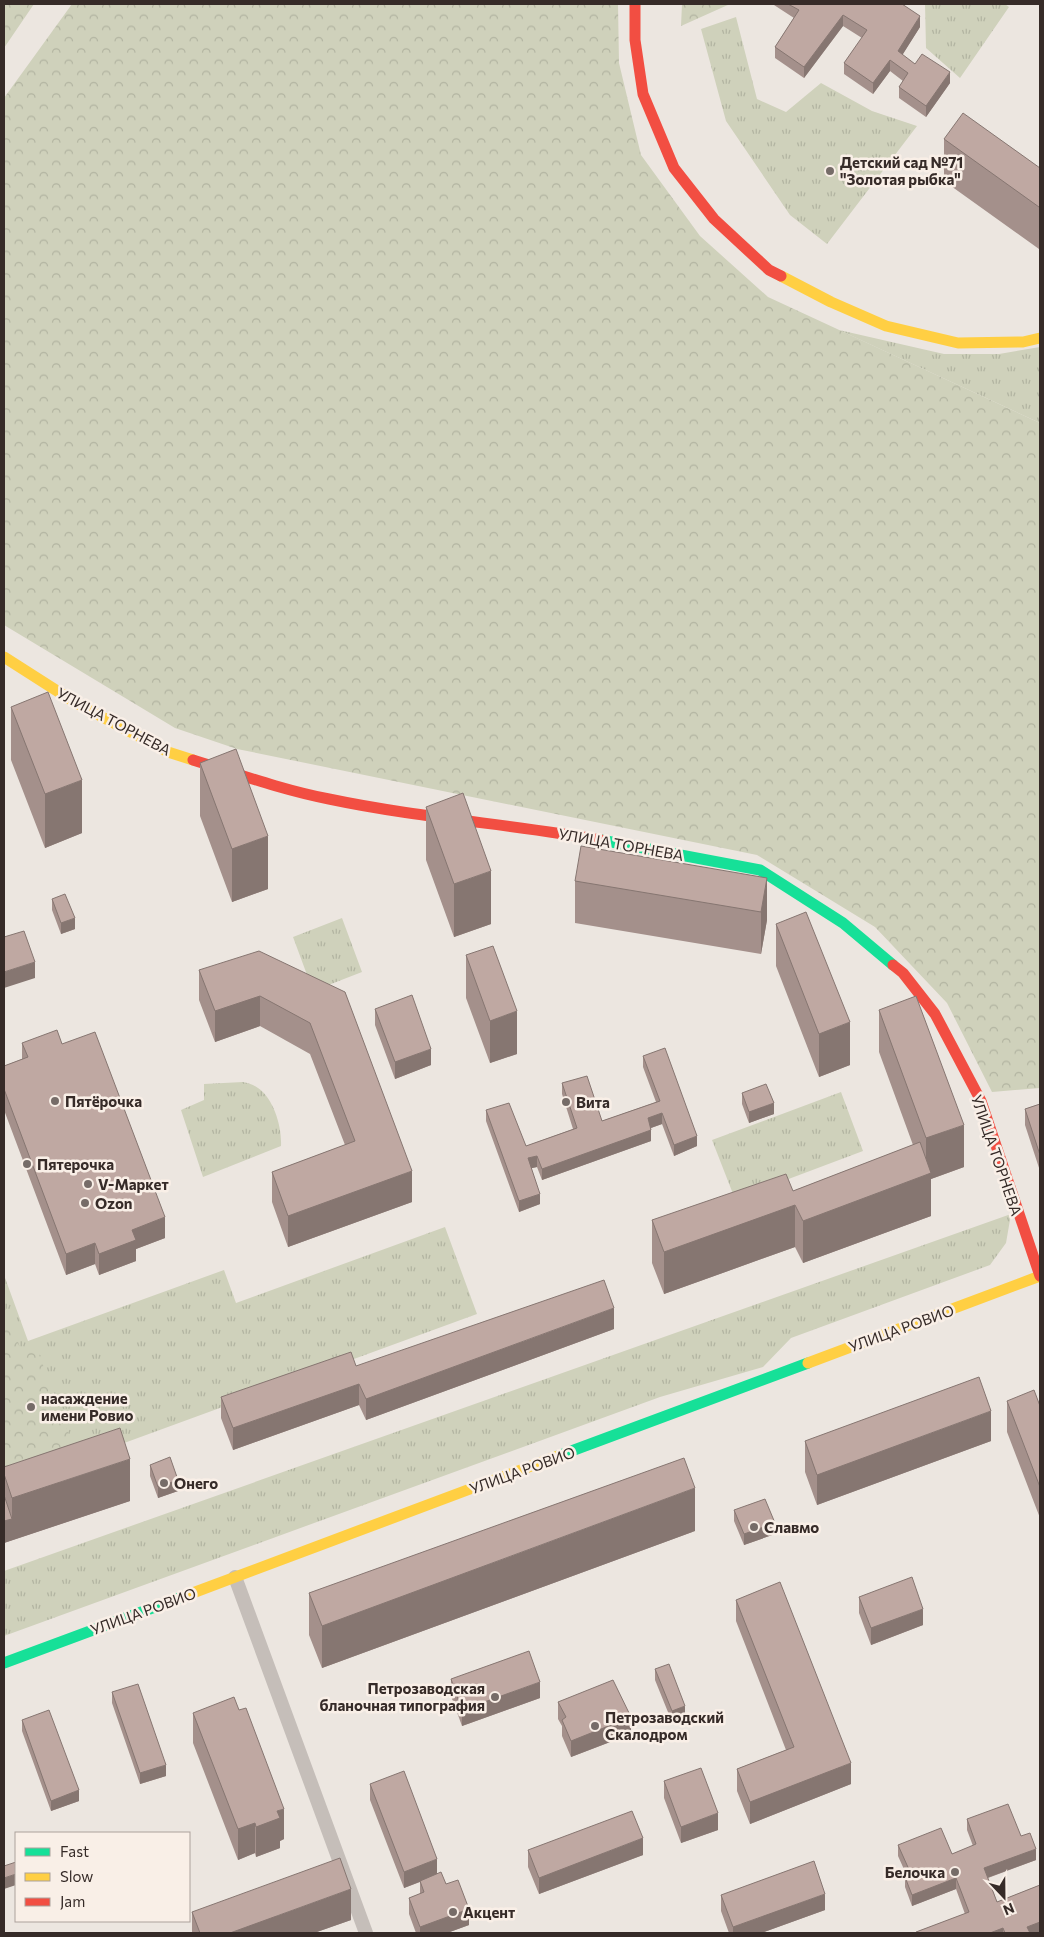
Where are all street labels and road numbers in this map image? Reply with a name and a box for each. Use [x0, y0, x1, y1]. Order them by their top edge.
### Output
street label: УЛИЦА ТОРНЕВА [54, 683, 174, 759]
street label: УЛИЦА ТОРНЕВА [557, 824, 685, 864]
street label: УЛИЦА ТОРНЕВА [968, 1092, 1026, 1218]
street label: УЛИЦА РОВИО [846, 1301, 956, 1355]
street label: УЛИЦА РОВИО [467, 1443, 577, 1497]
street label: УЛИЦА РОВИО [88, 1584, 198, 1638]

